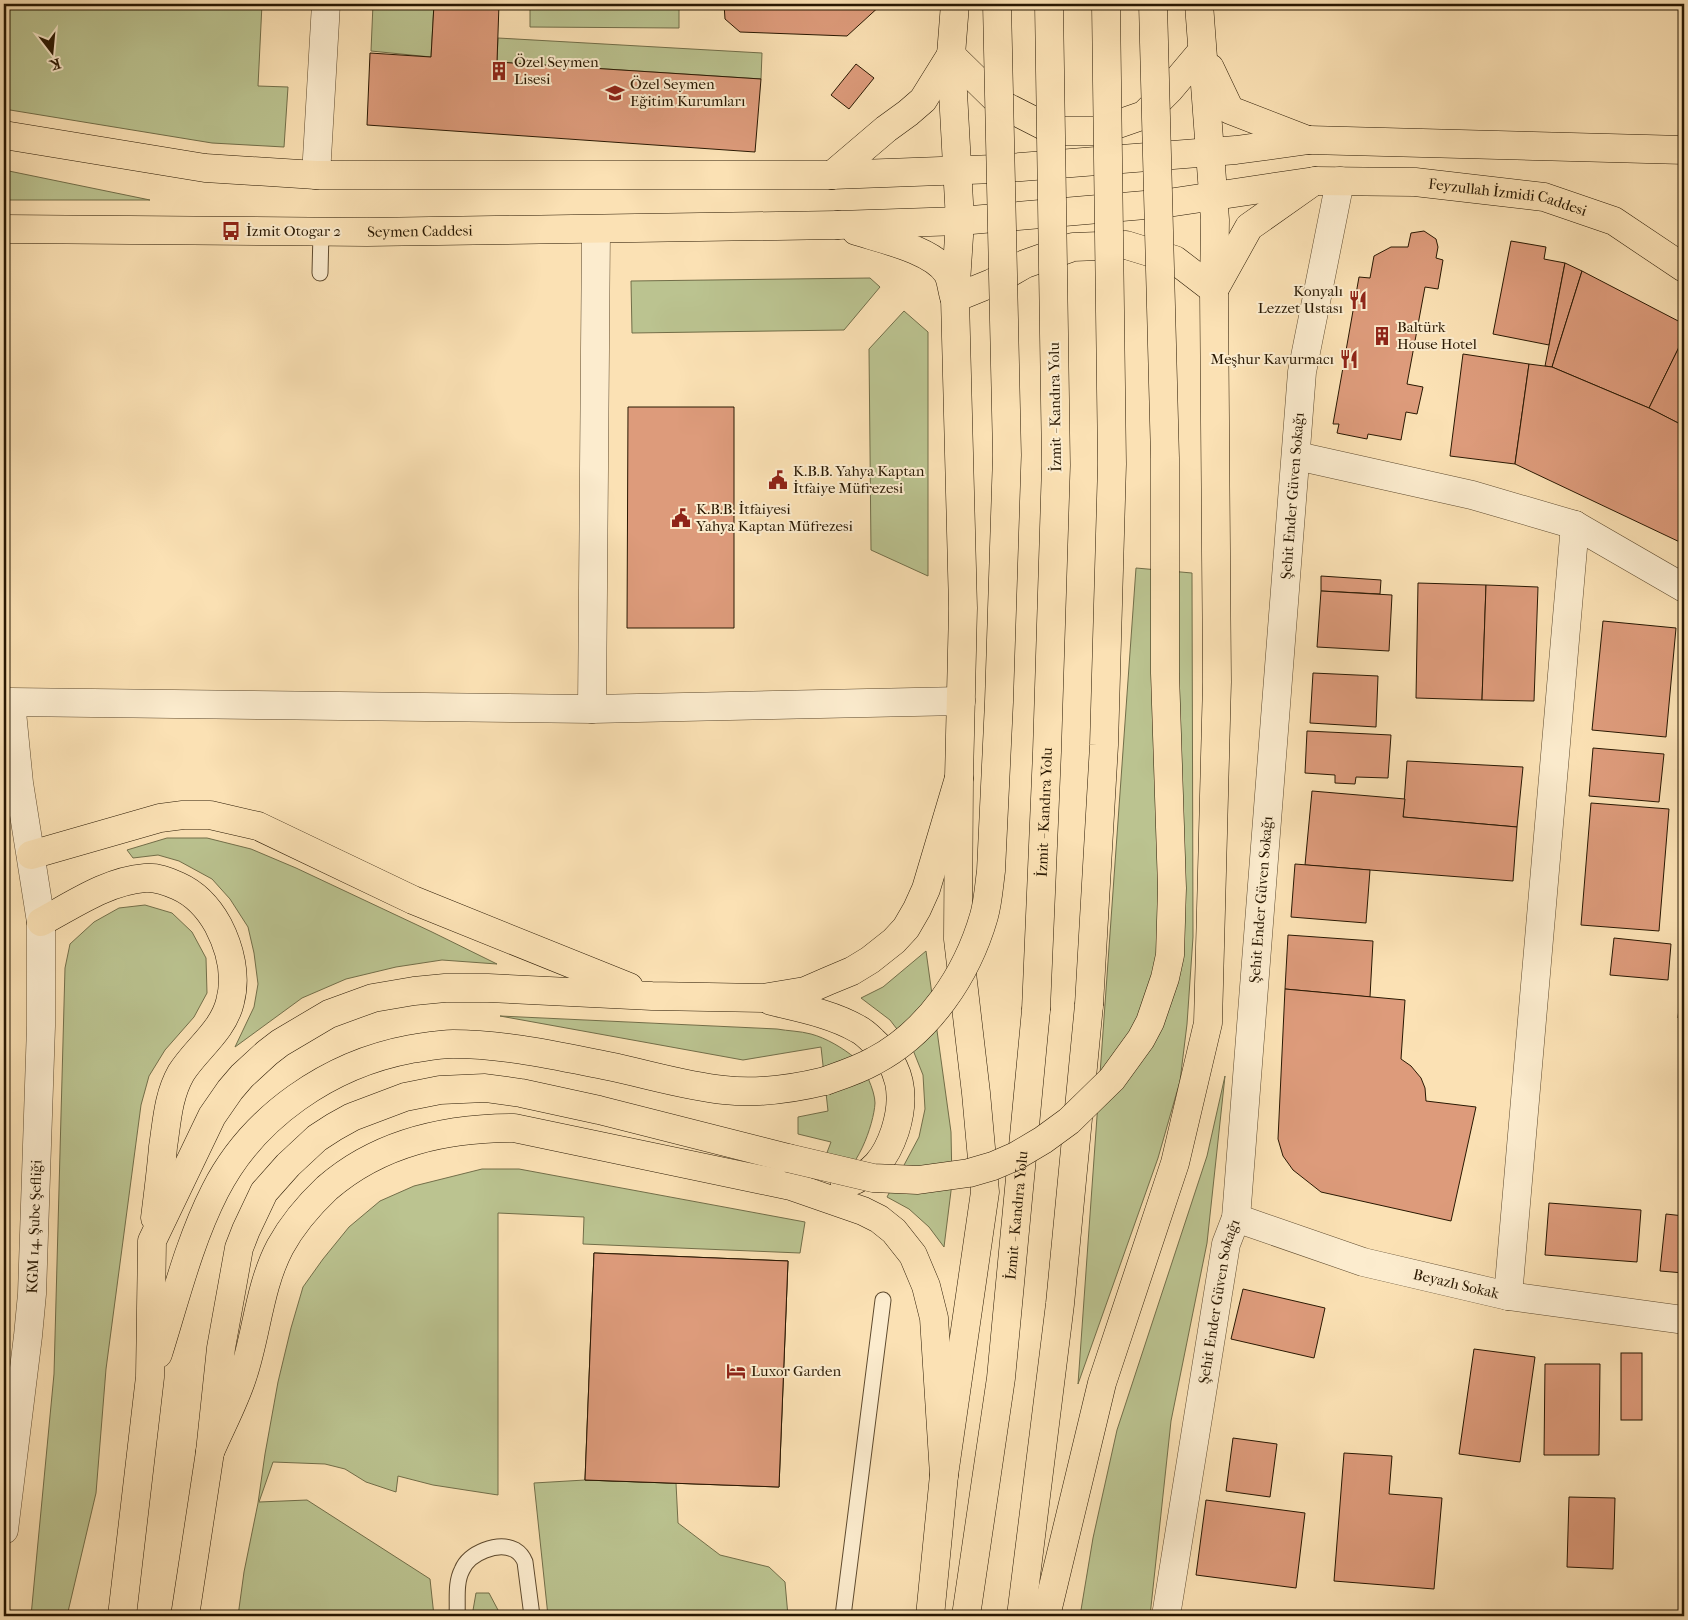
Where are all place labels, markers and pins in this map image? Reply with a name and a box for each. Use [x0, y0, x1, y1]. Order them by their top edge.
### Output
place label: Özel Seymen Lisesi [514, 53, 599, 88]
building icon: Özel Seymen Lisesi [488, 60, 510, 82]
place label: Özel Seymen Eğitim Kurumları [630, 75, 746, 110]
school or university icon: Özel Seymen Eğitim Kurumları [604, 82, 626, 104]
bus stop icon: İzmit Otogar 2 [220, 220, 242, 242]
place label: İzmit Otogar 2 [246, 222, 341, 240]
place label: Konyalı Lezzet Ustası [1258, 282, 1344, 317]
restaurant icon: Konyalı Lezzet Ustası [1347, 289, 1369, 311]
place label: Baltürk House Hotel [1397, 318, 1477, 353]
building icon: Baltürk House Hotel [1371, 325, 1393, 347]
restaurant icon: Meşhur Kavurmacı [1338, 348, 1360, 370]
place label: Meşhur Kavurmacı [1211, 350, 1335, 368]
place label: K.B.B. Yahya Kaptan İtfaiye Müfrezesi [793, 462, 925, 497]
public building icon: K.B.B. Yahya Kaptan İtfaiye Müfrezesi [767, 469, 789, 491]
place label: K.B.B. İtfaiyesi Yahya Kaptan Müfrezesi [695, 500, 853, 535]
public building icon: K.B.B. İtfaiyesi Yahya Kaptan Müfrezesi [670, 507, 692, 529]
hotel icon: Luxor Garden [725, 1360, 747, 1382]
place label: Luxor Garden [751, 1362, 841, 1380]

